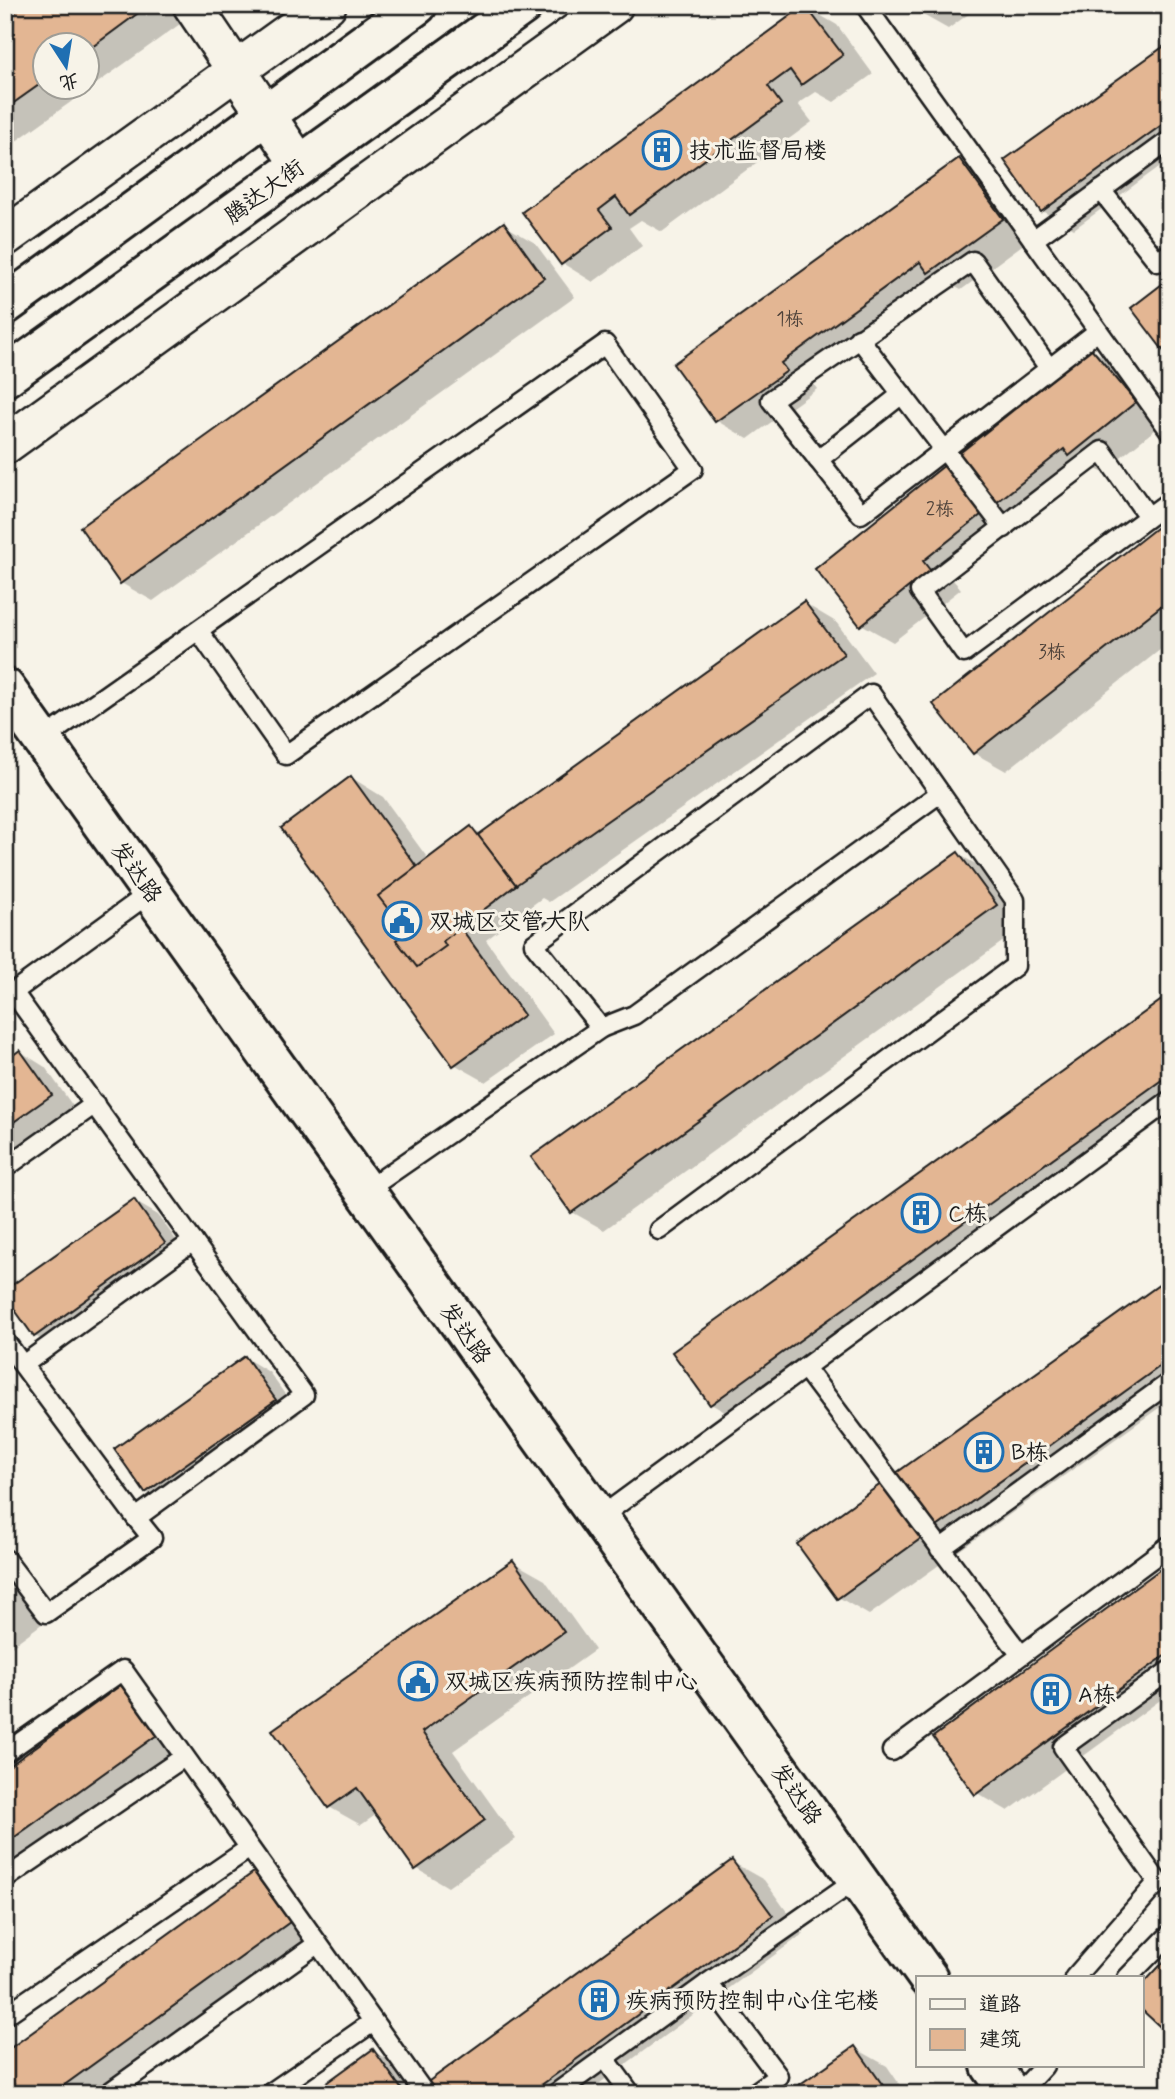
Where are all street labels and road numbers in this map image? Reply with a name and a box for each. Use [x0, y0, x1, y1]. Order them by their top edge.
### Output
street label: 腾达大街 [219, 153, 311, 232]
street label: 发达路 [103, 836, 168, 910]
street label: 发达路 [432, 1297, 497, 1371]
street label: 发达路 [763, 1758, 828, 1832]

